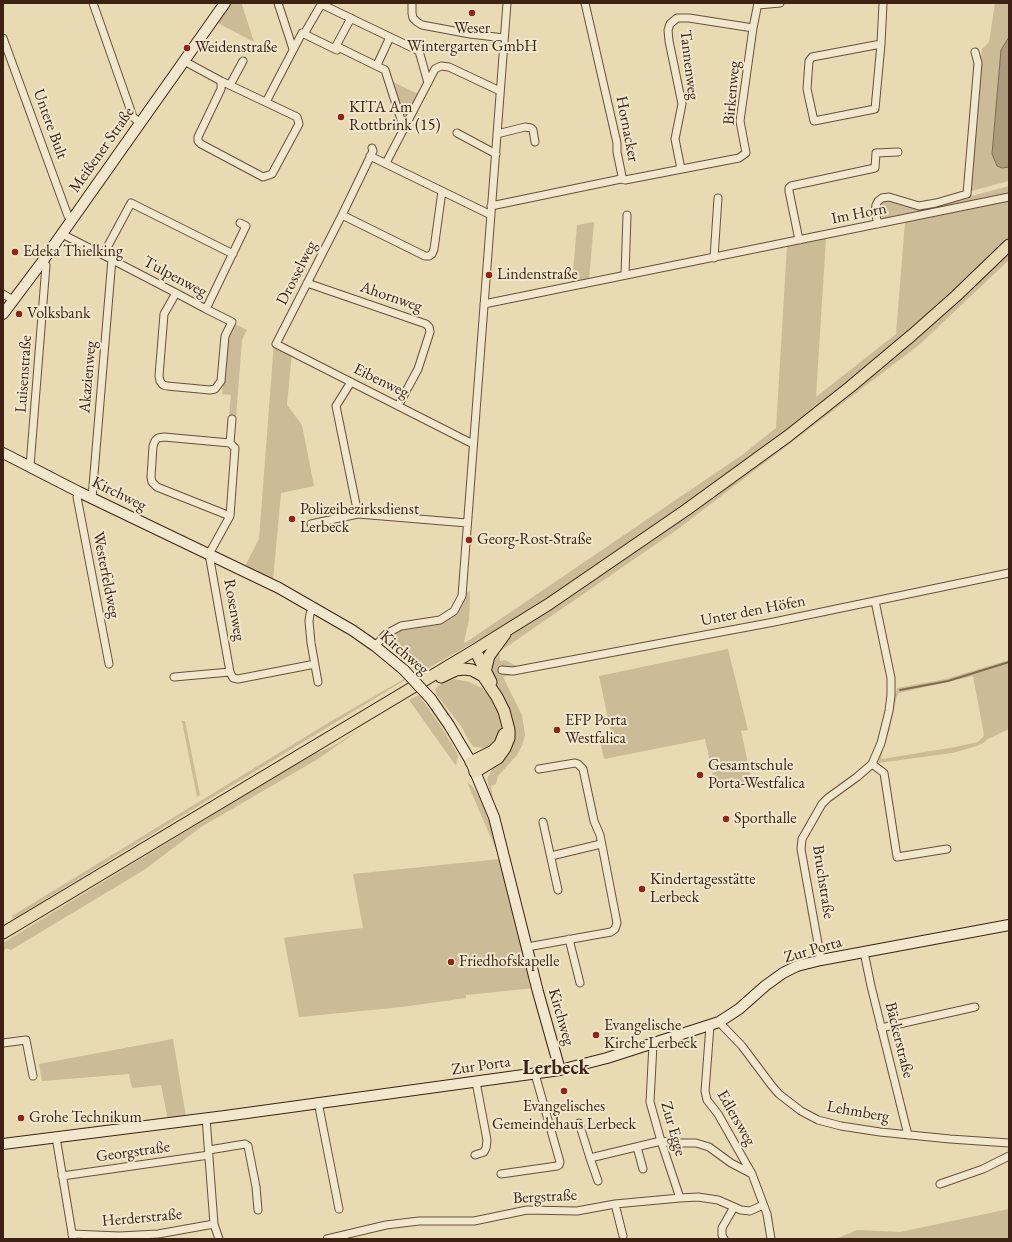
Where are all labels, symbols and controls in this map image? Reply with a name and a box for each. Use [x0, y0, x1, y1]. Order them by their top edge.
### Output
marker: Weser Wintergarten GmbH [467, 8, 477, 18]
place label: Weser Wintergarten GmbH [407, 19, 537, 57]
street label: Tannenweg [675, 29, 703, 101]
place label: Weidenstraße [195, 38, 277, 58]
marker: Weidenstraße [182, 43, 192, 53]
street label: Birkenweg [720, 60, 744, 126]
street label: Untere Bult [28, 86, 72, 162]
street label: Hornacker [611, 94, 643, 164]
place label: KITA Am Rottbrink (15) [349, 98, 440, 136]
street label: Meißener Straße [65, 103, 139, 197]
marker: KITA Am Rottbrink (15) [336, 112, 346, 122]
street label: Im Horn [830, 199, 888, 229]
street label: Drosselweg [273, 238, 321, 308]
place label: Edeka Thielking [23, 242, 123, 262]
marker: Edeka Thielking [10, 247, 20, 257]
street label: Tulpenweg [140, 252, 210, 302]
place label: Lindenstraße [497, 265, 578, 285]
marker: Lindenstraße [484, 270, 494, 280]
street label: Ahornweg [357, 277, 425, 317]
place label: Volksbank [27, 304, 91, 324]
marker: Volksbank [14, 309, 24, 319]
street label: Luisenstraße [12, 335, 36, 413]
street label: Akazienweg [75, 340, 101, 414]
street label: Eibenweg [350, 359, 412, 403]
street label: Kirchweg [89, 473, 149, 515]
place label: Polizeibezirksdienst Lerbeck [300, 500, 419, 538]
marker: Polizeibezirksdienst Lerbeck [287, 514, 297, 524]
street label: Westerfeldweg [88, 530, 124, 620]
place label: Georg-Rost-Straße [477, 530, 592, 550]
marker: Georg-Rost-Straße [464, 535, 474, 545]
street label: Rosenweg [219, 578, 249, 642]
street label: Unter den Höfen [699, 591, 807, 631]
street label: Kirchweg [376, 627, 432, 679]
place label: EFP Porta Westfalica [565, 711, 627, 749]
marker: EFP Porta Westfalica [552, 725, 562, 735]
place label: Gesamtschule Porta-Westfalica [708, 756, 805, 794]
marker: Gesamtschule Porta-Westfalica [695, 770, 705, 780]
place label: Sporthalle [734, 809, 797, 829]
marker: Sporthalle [721, 814, 731, 824]
street label: Bruchstraße [808, 844, 838, 920]
place label: Kindertagesstätte Lerbeck [650, 870, 756, 908]
marker: Kindertagesstätte Lerbeck [637, 884, 647, 894]
street label: Zur Porta [782, 933, 844, 967]
place label: Friedhofskapelle [459, 952, 559, 972]
marker: Friedhofskapelle [446, 957, 456, 967]
street label: Kirchweg [544, 986, 578, 1048]
street label: Bäckerstraße [880, 1000, 918, 1080]
place label: Evangelische Kirche Lerbeck [604, 1016, 698, 1054]
marker: Evangelische Kirche Lerbeck [591, 1030, 601, 1040]
street label: Zur Porta [450, 1052, 512, 1080]
district label: Lerbeck [523, 1057, 589, 1081]
marker: Evangelisches Gemeindehaus Lerbeck [559, 1086, 569, 1096]
street label: Edlersweg [712, 1087, 760, 1149]
place label: Evangelisches Gemeindehaus Lerbeck [492, 1097, 636, 1135]
street label: Lehmberg [825, 1097, 891, 1127]
street label: Zur Egge [656, 1100, 690, 1158]
place label: Grohe Technikum [29, 1108, 142, 1128]
marker: Grohe Technikum [16, 1113, 26, 1123]
street label: Georgstraße [95, 1137, 171, 1167]
street label: Bergstraße [512, 1186, 578, 1208]
street label: Herderstraße [101, 1205, 183, 1231]

